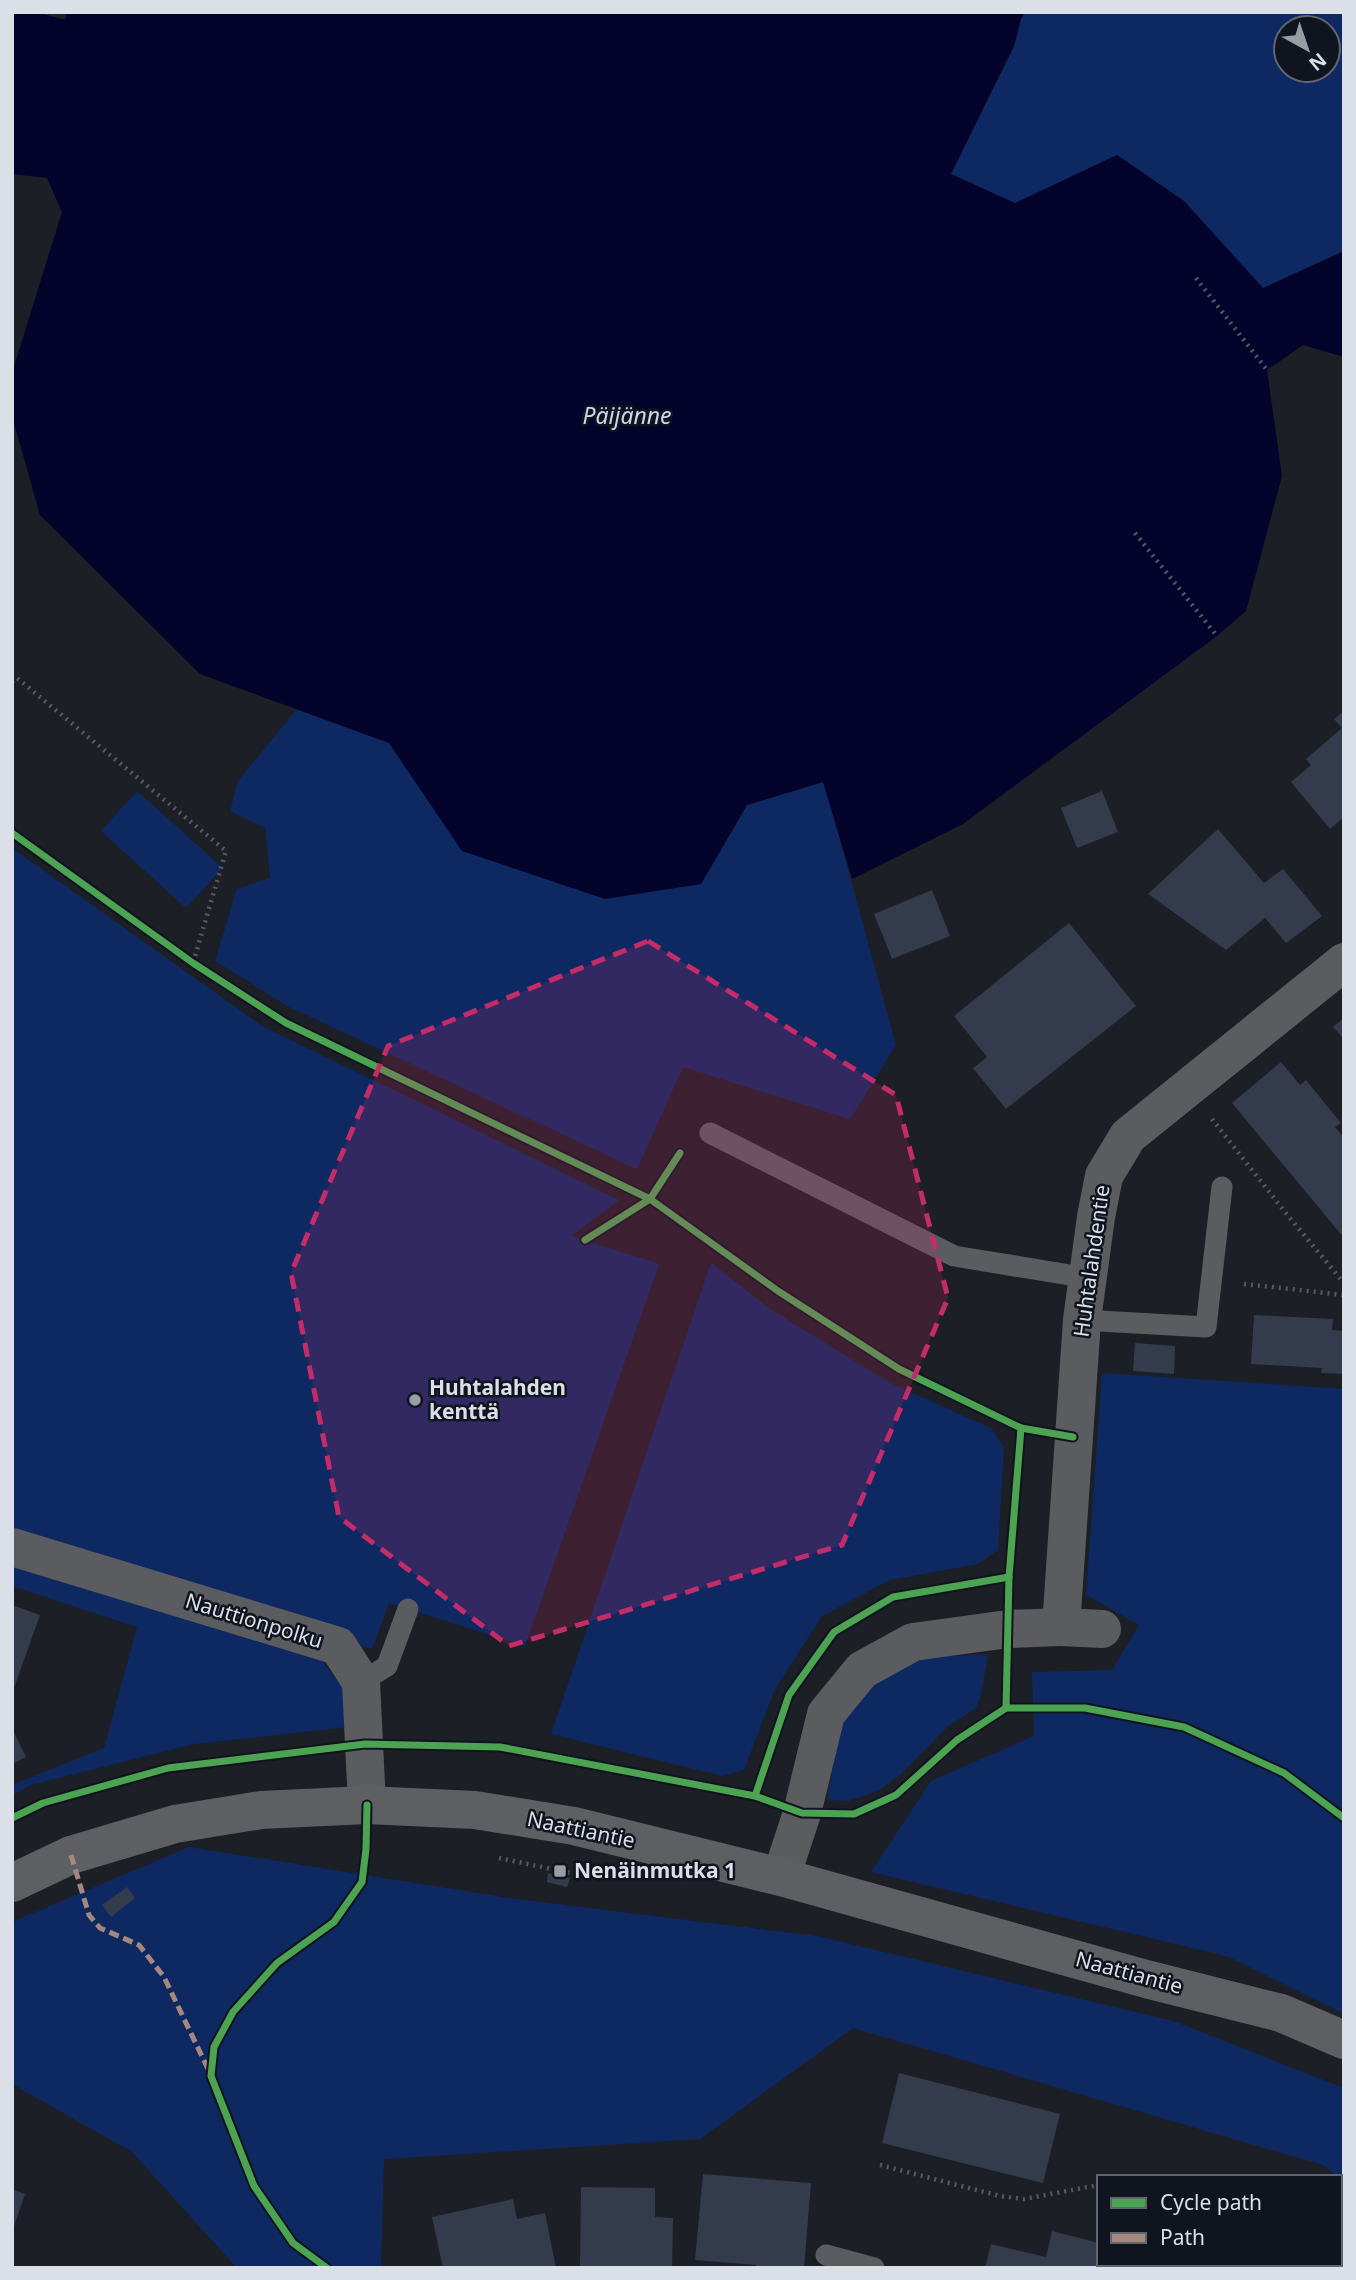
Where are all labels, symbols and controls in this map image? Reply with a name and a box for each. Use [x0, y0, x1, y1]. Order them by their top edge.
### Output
north arrow [1272, 14, 1342, 84]
text: N [1304, 47, 1332, 77]
water label: Päijänne [582, 399, 672, 431]
street label: Huhtalahdentie [1066, 1183, 1116, 1339]
place label: Huhtalahden kenttä [429, 1373, 566, 1425]
marker: Huhtalahden kenttä [407, 1392, 423, 1408]
street label: Nauttionpolku [182, 1586, 326, 1654]
street label: Naattiantie [525, 1804, 638, 1854]
place label: Nenäinmutka 1 [574, 1856, 736, 1884]
marker: Nenäinmutka 1 [552, 1863, 568, 1879]
street label: Naattiantie [1073, 1944, 1186, 2000]
legend [1097, 2175, 1342, 2266]
text: Cycle path [1160, 2188, 1262, 2216]
text: Path [1160, 2223, 1205, 2251]

